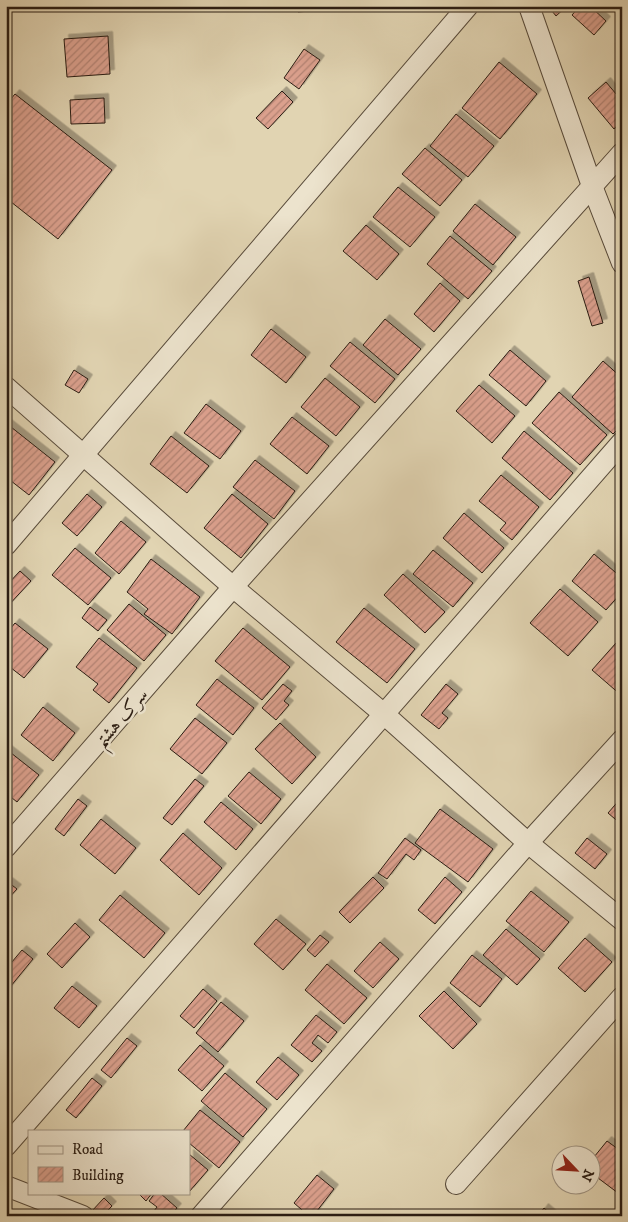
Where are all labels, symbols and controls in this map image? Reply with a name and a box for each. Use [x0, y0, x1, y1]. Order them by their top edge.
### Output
street label: سرک هشتم [89, 684, 158, 757]
legend [28, 1130, 190, 1194]
text: Road [72, 1140, 104, 1159]
north arrow [550, 1144, 600, 1194]
text: Building [72, 1166, 124, 1185]
text: N [576, 1166, 597, 1185]

